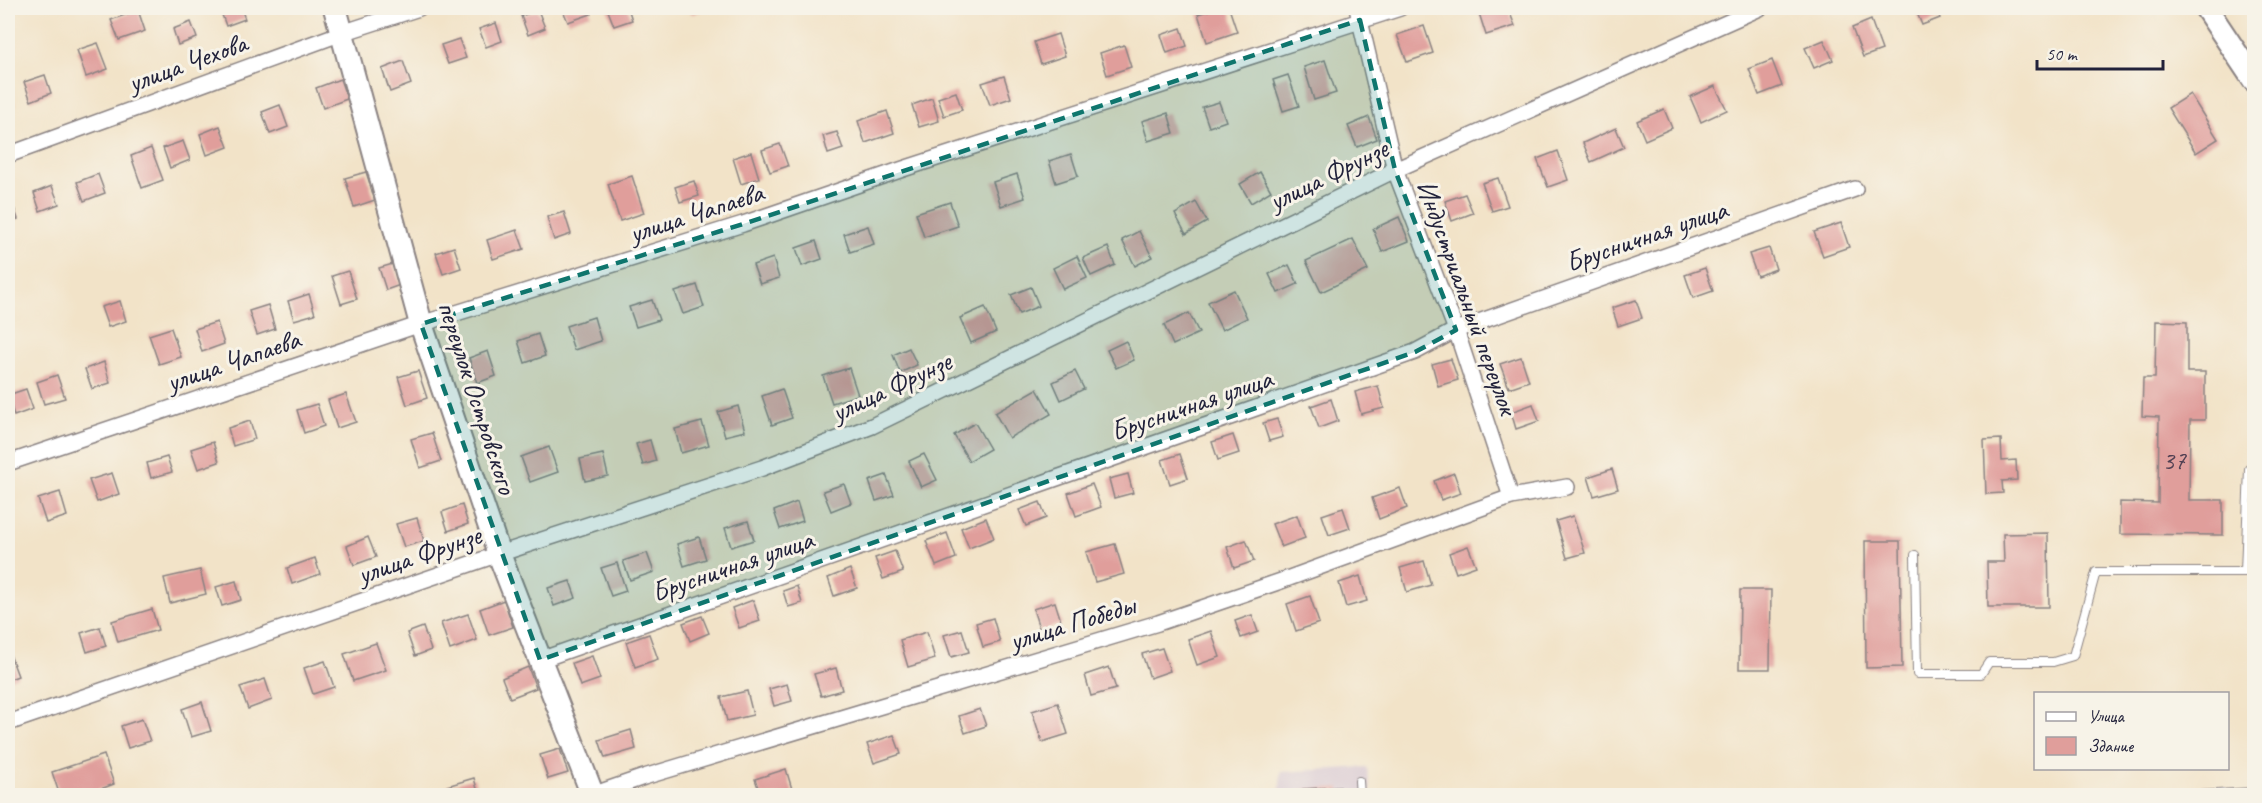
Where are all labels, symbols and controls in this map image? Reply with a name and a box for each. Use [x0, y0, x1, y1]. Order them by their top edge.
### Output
street label: улица Чехова [121, 24, 254, 101]
scale bar [2037, 33, 2163, 71]
text: 50 m [2046, 43, 2079, 65]
street label: улица Фрунзе [1261, 130, 1395, 219]
street label: улица Чапаева [623, 174, 769, 251]
street label: Индустриальный переулок [1409, 175, 1527, 422]
street label: Брусничная улица [1561, 191, 1733, 279]
street label: переулок Островского [430, 296, 526, 500]
street label: улица Чапаева [160, 321, 306, 400]
street label: улица Фрунзе [824, 343, 958, 430]
street label: Брусничная улица [1106, 360, 1278, 448]
house number: 37 [2162, 444, 2187, 477]
street label: улица Фрунзе [351, 516, 487, 593]
street label: Брусничная улица [647, 521, 819, 609]
street label: улица Победы [1003, 586, 1141, 659]
legend [2034, 692, 2229, 770]
text: Улица [2088, 705, 2125, 727]
text: Здание [2088, 735, 2134, 757]

